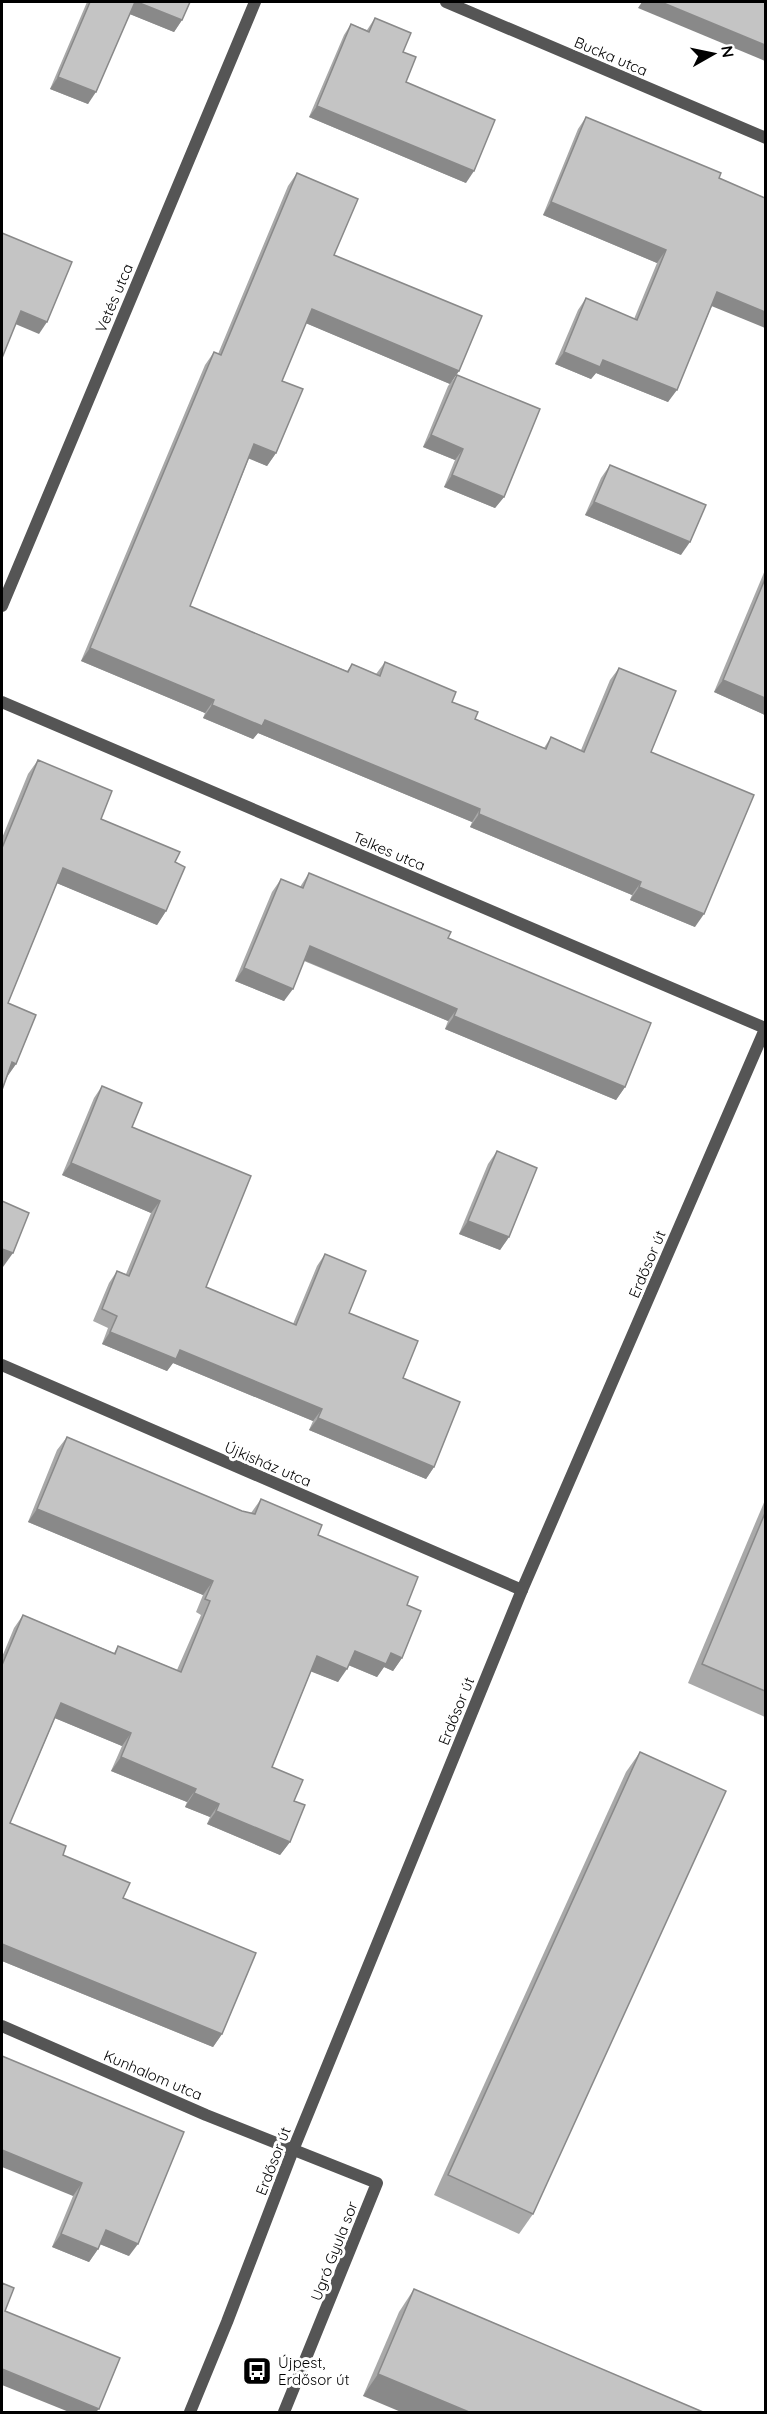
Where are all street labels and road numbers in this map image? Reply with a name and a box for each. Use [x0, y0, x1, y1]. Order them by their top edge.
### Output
street label: Bucka utca [572, 32, 650, 80]
street label: Vetés utca [91, 261, 137, 335]
street label: Telkes utca [350, 827, 428, 875]
street label: Erdősor út [624, 1227, 670, 1301]
street label: Újkisház utca [222, 1437, 314, 1491]
street label: Erdősor út [434, 1674, 478, 1748]
street label: Kunhalom utca [101, 2046, 205, 2104]
street label: Erdősor út [251, 2124, 295, 2198]
street label: Ugró Gyula sor [306, 2198, 362, 2303]

